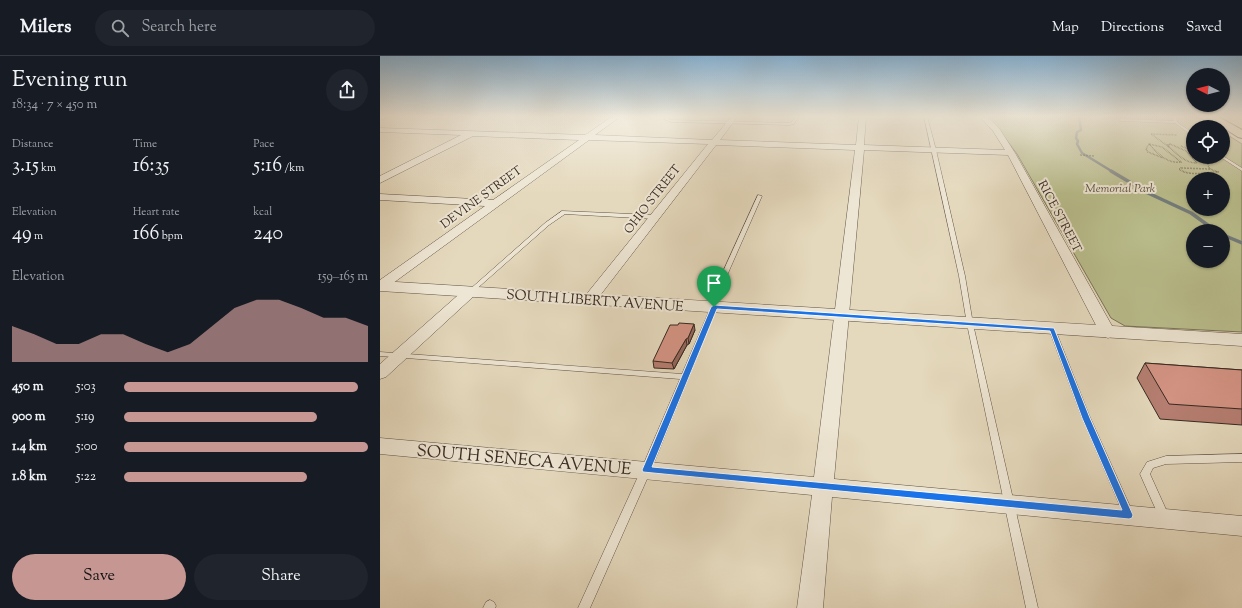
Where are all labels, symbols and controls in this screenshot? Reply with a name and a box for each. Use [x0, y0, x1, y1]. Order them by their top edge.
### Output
search box [95, 10, 375, 46]
text: Milers [20, 14, 71, 41]
icon: search [109, 17, 131, 39]
text: Search here [141, 17, 217, 38]
text: Map [1052, 18, 1079, 38]
text: Directions [1101, 18, 1164, 38]
text: Saved [1186, 18, 1222, 38]
text: Evening run [12, 65, 128, 97]
north arrow [1186, 68, 1230, 112]
map controls [1186, 68, 1230, 268]
button: share [326, 69, 368, 111]
text: 18:34 · 7 × 450 m [12, 96, 97, 114]
button: locate [1186, 120, 1230, 164]
text: Distance [12, 136, 53, 152]
text: Time [133, 136, 157, 152]
text: Pace [253, 136, 274, 152]
text: 3.15 [12, 152, 39, 181]
text: 16:35 [133, 152, 169, 181]
text: 5:16 [253, 152, 282, 181]
text: km [39, 160, 56, 176]
text: /km [282, 160, 304, 176]
street label: OHIO STREET [620, 161, 686, 238]
street label: DEVINE STREET [437, 162, 527, 234]
button: + [1186, 172, 1230, 216]
street label: RICE STREET [1033, 177, 1086, 256]
park label: Memorial Park [1085, 180, 1156, 198]
text: Elevation [12, 204, 57, 220]
text: Heart rate [133, 204, 180, 220]
text: kcal [253, 204, 272, 220]
text: 49 [12, 220, 32, 249]
text: 166 [133, 220, 159, 249]
text: 240 [253, 220, 283, 249]
button: − [1186, 224, 1230, 268]
text: m [32, 228, 43, 244]
text: bpm [159, 228, 183, 244]
pin [697, 266, 731, 307]
text: Elevation [12, 268, 65, 286]
text: 159–165 m [318, 268, 368, 286]
icon: arrive [703, 272, 725, 294]
street label: SOUTH LIBERTY AVENUE [506, 286, 685, 318]
text: 450 m [12, 378, 43, 396]
text: 5:03 [76, 378, 96, 396]
text: 900 m [12, 408, 46, 426]
text: 5:19 [76, 408, 94, 426]
text: 1.4 km [12, 438, 47, 456]
text: 5:00 [76, 438, 97, 456]
street label: SOUTH SENECA AVENUE [416, 440, 632, 482]
text: 1.8 km [12, 468, 47, 486]
text: 5:22 [76, 468, 96, 486]
button: Save [12, 554, 186, 600]
button: Share [194, 554, 368, 600]

